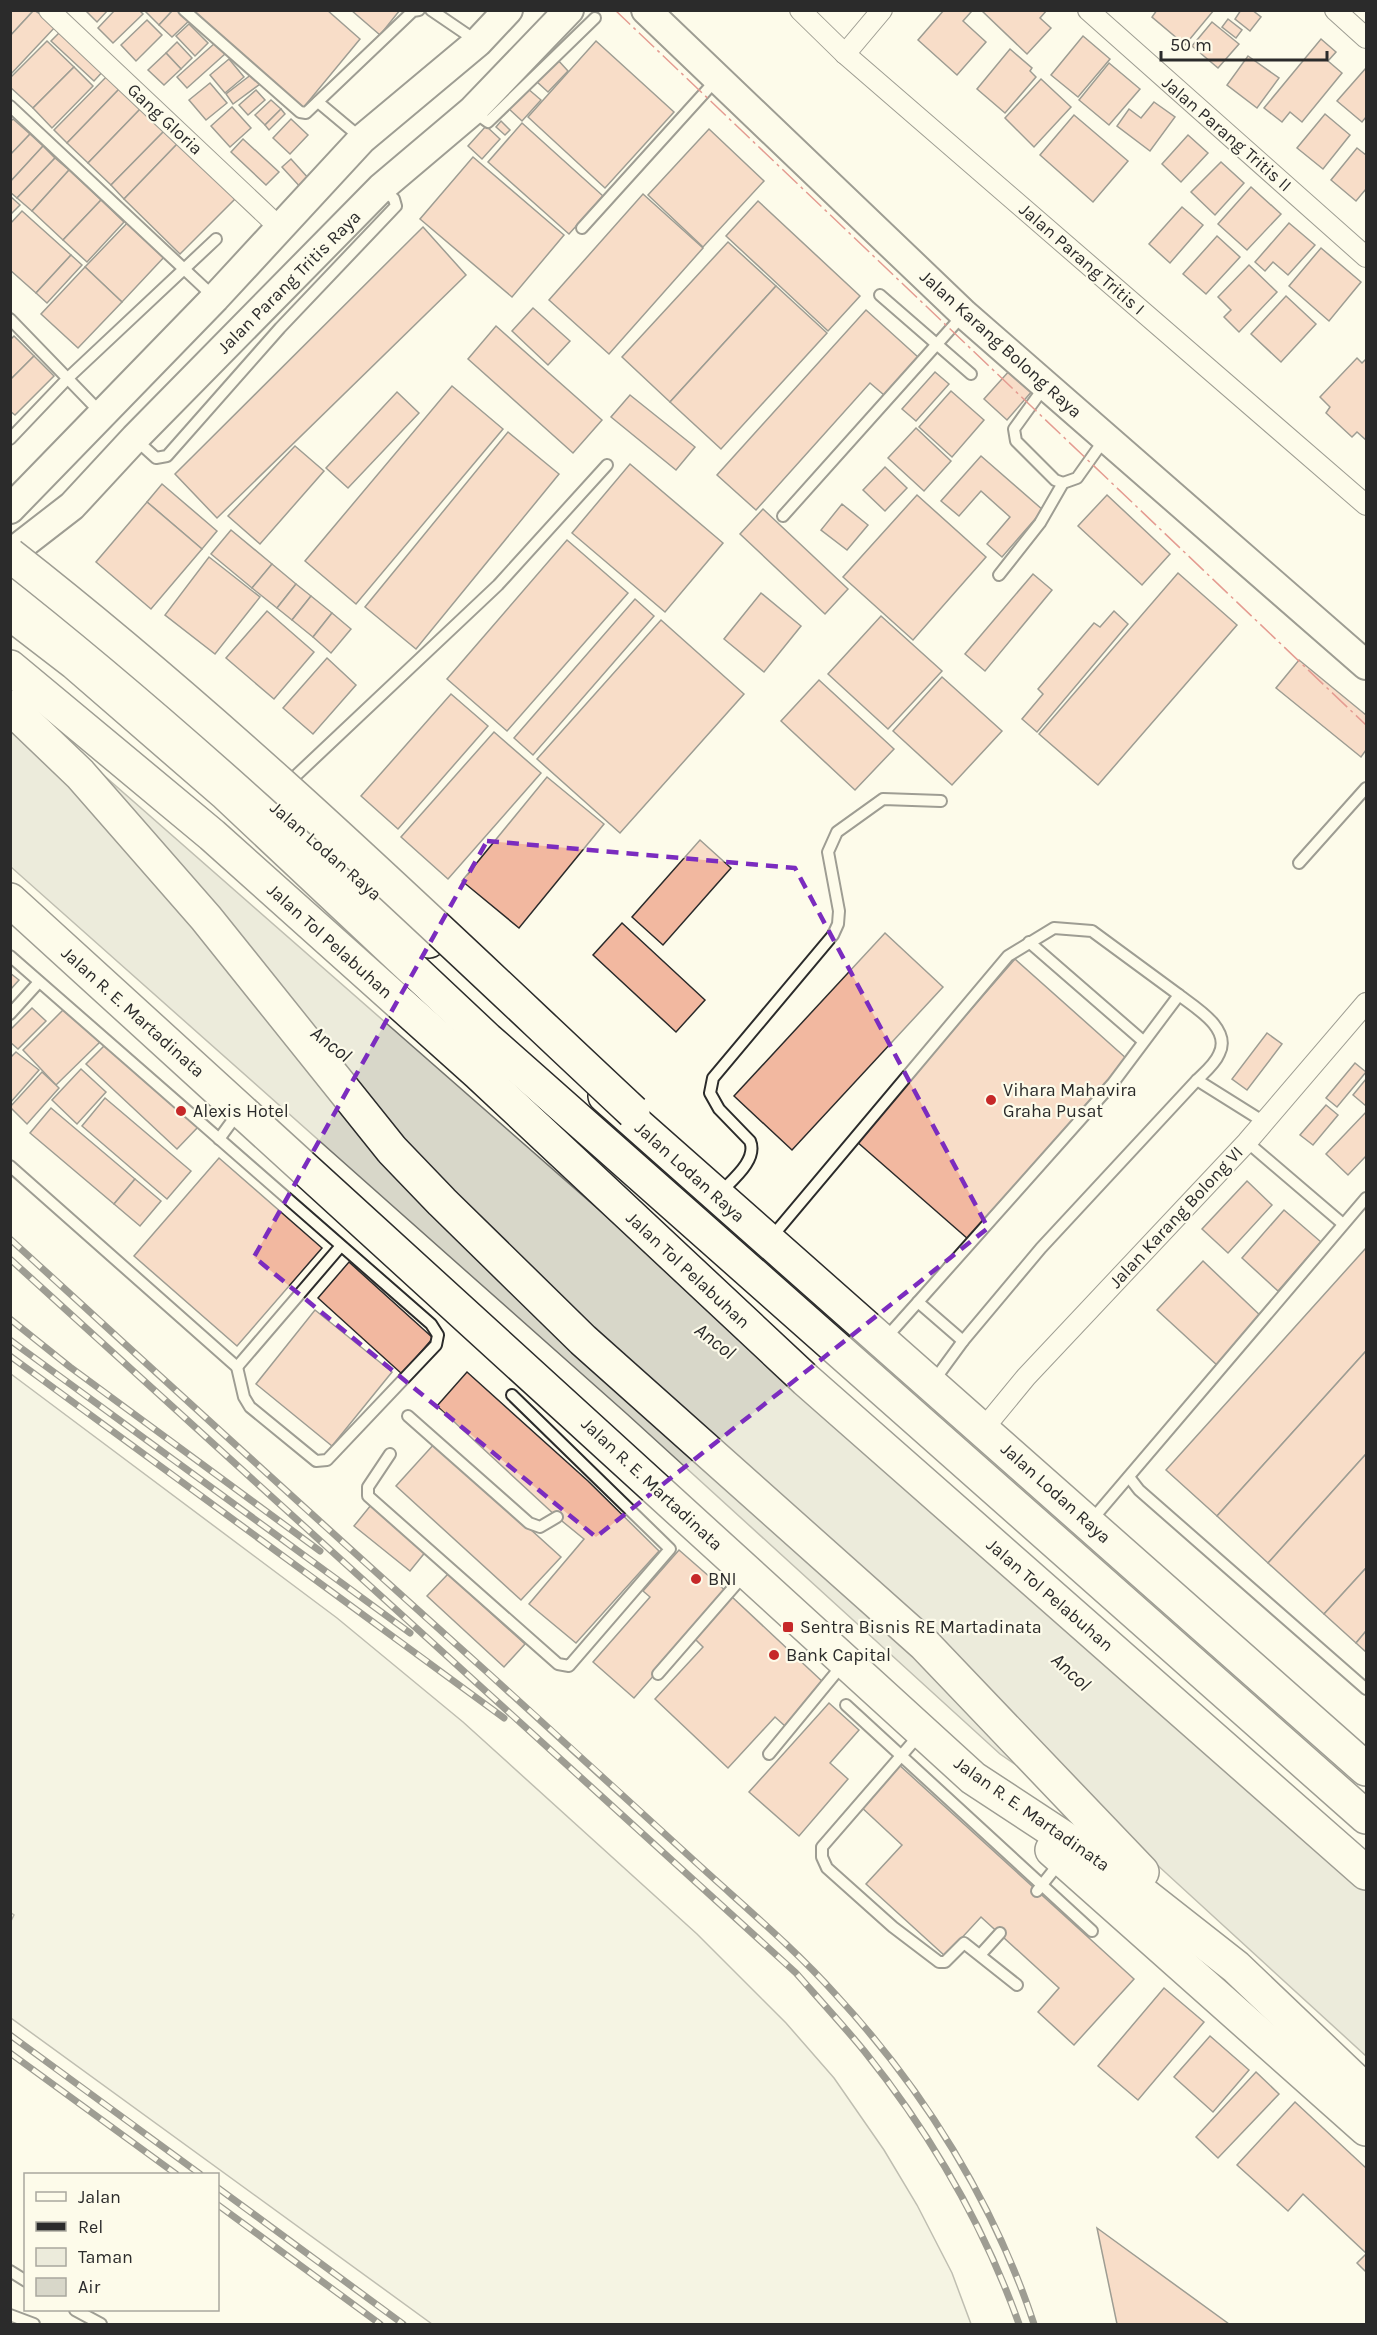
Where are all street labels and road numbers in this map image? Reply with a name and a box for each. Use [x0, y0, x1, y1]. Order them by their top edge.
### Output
street label: Jalan Parang Tritis II [1158, 72, 1296, 196]
street label: Gang Gloria [123, 79, 207, 159]
street label: Jalan Parang Tritis I [1015, 198, 1149, 320]
street label: Jalan Parang Tritis Raya [213, 206, 365, 358]
street label: Jalan Karang Bolong Raya [916, 265, 1086, 423]
street label: Jalan Lodan Raya [266, 797, 386, 905]
street label: Jalan Tol Pelabuhan [263, 879, 397, 1003]
street label: Jalan R. E. Martadinata [57, 942, 209, 1082]
street label: Jalan Lodan Raya [630, 1117, 750, 1227]
street label: Jalan Karang Bolong VI [1104, 1141, 1248, 1293]
street label: Jalan Tol Pelabuhan [621, 1207, 755, 1333]
street label: Jalan R. E. Martadinata [577, 1413, 727, 1555]
street label: Jalan Lodan Raya [996, 1438, 1116, 1548]
street label: Jalan Tol Pelabuhan [982, 1534, 1118, 1656]
street label: Jalan R. E. Martadinata [950, 1752, 1114, 1876]

